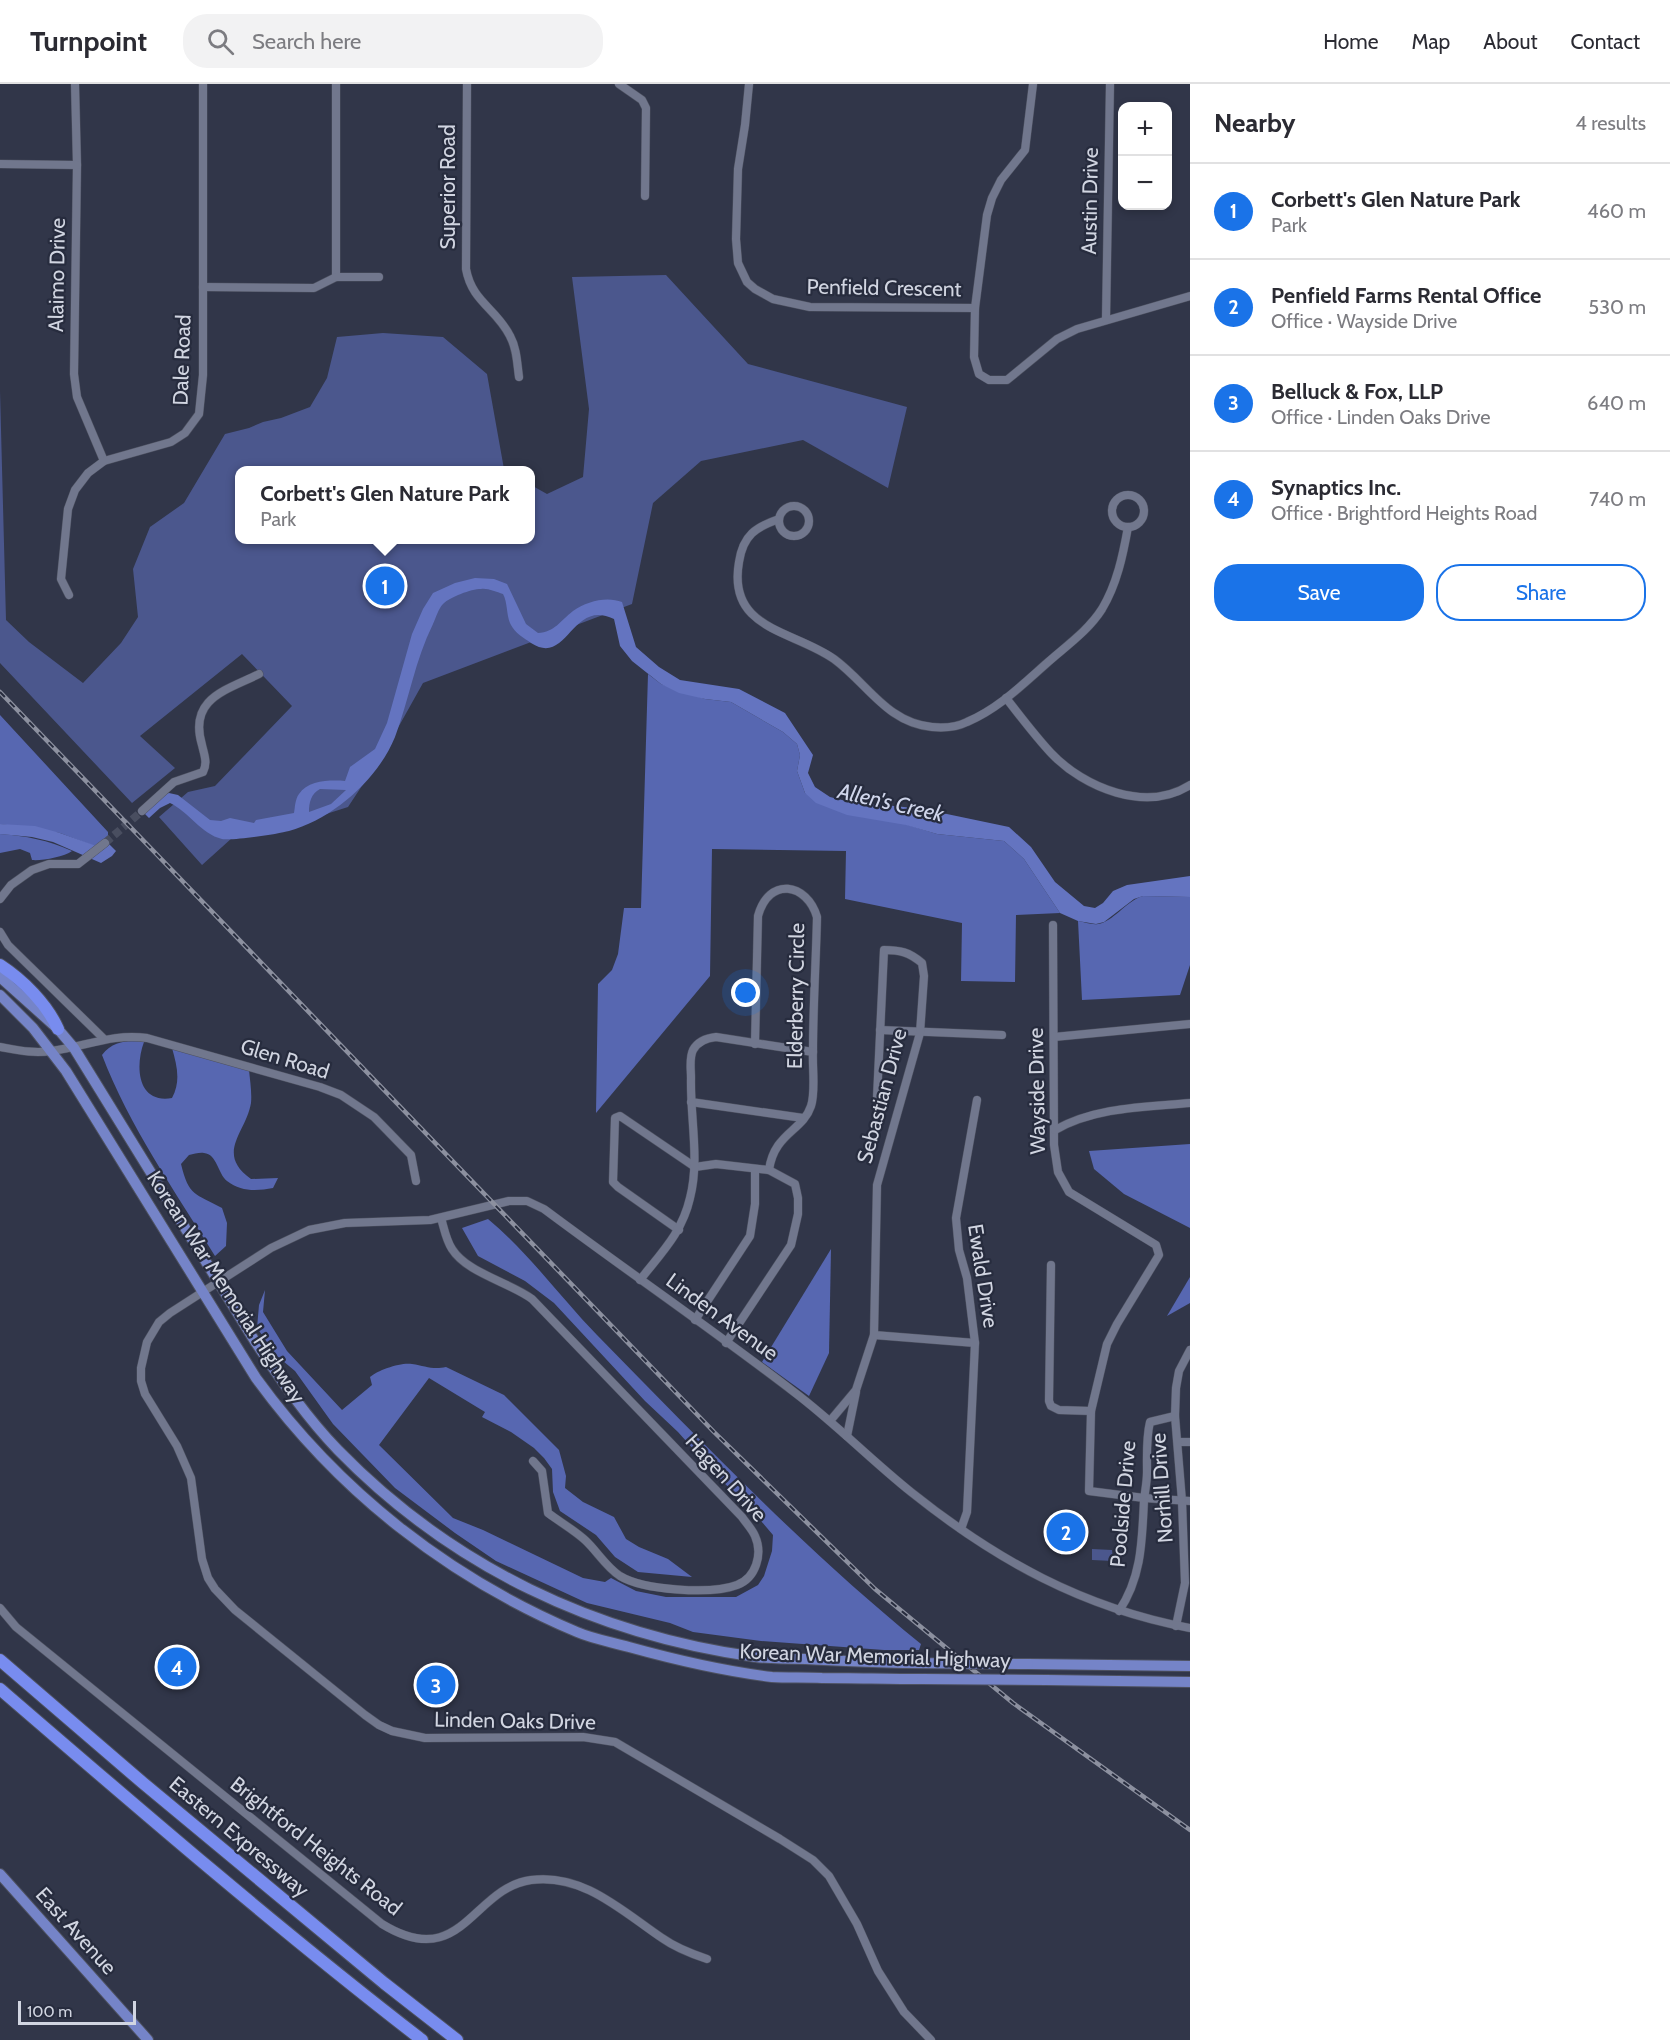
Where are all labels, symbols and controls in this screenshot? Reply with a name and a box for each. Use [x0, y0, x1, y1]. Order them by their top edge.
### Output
search box [183, 14, 603, 68]
text: Turnpoint [30, 24, 147, 58]
icon: search [204, 25, 237, 58]
text: Search here [252, 28, 361, 55]
text: Home [1323, 29, 1379, 54]
text: Map [1412, 29, 1450, 54]
text: About [1483, 29, 1537, 54]
text: Contact [1570, 29, 1640, 54]
map controls [1118, 102, 1172, 210]
button: + [1118, 102, 1172, 156]
text: Nearby [1214, 107, 1295, 139]
text: 4 results [1575, 111, 1646, 135]
street label: Superior Road [435, 124, 460, 250]
street label: Austin Drive [1076, 147, 1103, 255]
button: − [1118, 156, 1172, 210]
text: Corbett's Glen Nature Park [1271, 186, 1521, 213]
text: 1 [1230, 199, 1237, 223]
text: 460 m [1587, 199, 1646, 223]
text: Park [1271, 213, 1307, 237]
street label: Alaimo Drive [43, 218, 70, 332]
street label: Penfield Crescent [806, 274, 962, 301]
text: Penfield Farms Rental Office [1271, 282, 1541, 309]
text: 2 [1228, 295, 1239, 319]
text: 530 m [1588, 295, 1646, 319]
text: Office · Wayside Drive [1271, 309, 1457, 333]
street label: Dale Road [167, 314, 196, 406]
text: Belluck & Fox, LLP [1271, 378, 1443, 405]
text: 3 [1228, 391, 1239, 415]
text: 640 m [1587, 391, 1646, 415]
text: Office · Linden Oaks Drive [1271, 405, 1491, 429]
popup [235, 466, 535, 544]
text: Synaptics Inc. [1271, 474, 1401, 501]
text: Corbett's Glen Nature Park [260, 480, 510, 507]
text: 4 [1227, 487, 1240, 511]
text: 740 m [1589, 487, 1646, 511]
text: Office · Brightford Heights Road [1271, 501, 1537, 525]
text: Park [260, 507, 296, 531]
pin: 1 [366, 564, 404, 608]
button: Save [1214, 564, 1424, 621]
button: Share [1436, 564, 1646, 621]
water label: Allen's Creek [834, 777, 947, 828]
street label: Elderberry Circle [782, 922, 809, 1069]
your location [731, 978, 760, 1007]
street label: Sebastian Drive [852, 1025, 912, 1166]
street label: Wayside Drive [1023, 1027, 1050, 1155]
street label: Glen Road [238, 1033, 333, 1084]
street label: Korean War Memorial Highway [142, 1166, 311, 1408]
street label: Ewald Drive [963, 1222, 1004, 1330]
street label: Linden Avenue [661, 1268, 783, 1366]
street label: Hagen Drive [680, 1429, 772, 1527]
street label: Norhill Drive [1145, 1432, 1178, 1544]
street label: Poolside Drive [1105, 1439, 1141, 1568]
pin: 2 [1046, 1510, 1086, 1554]
street label: Korean War Memorial Highway [739, 1638, 1011, 1673]
pin: 4 [158, 1644, 196, 1690]
pin: 3 [416, 1662, 456, 1708]
street label: Linden Oaks Drive [434, 1707, 596, 1734]
street label: Eastern Expressway [164, 1771, 314, 1903]
street label: Brightford Heights Road [226, 1771, 407, 1920]
street label: East Avenue [31, 1882, 122, 1980]
scale bar [18, 1998, 136, 2026]
text: 100 m [27, 2002, 72, 2021]

